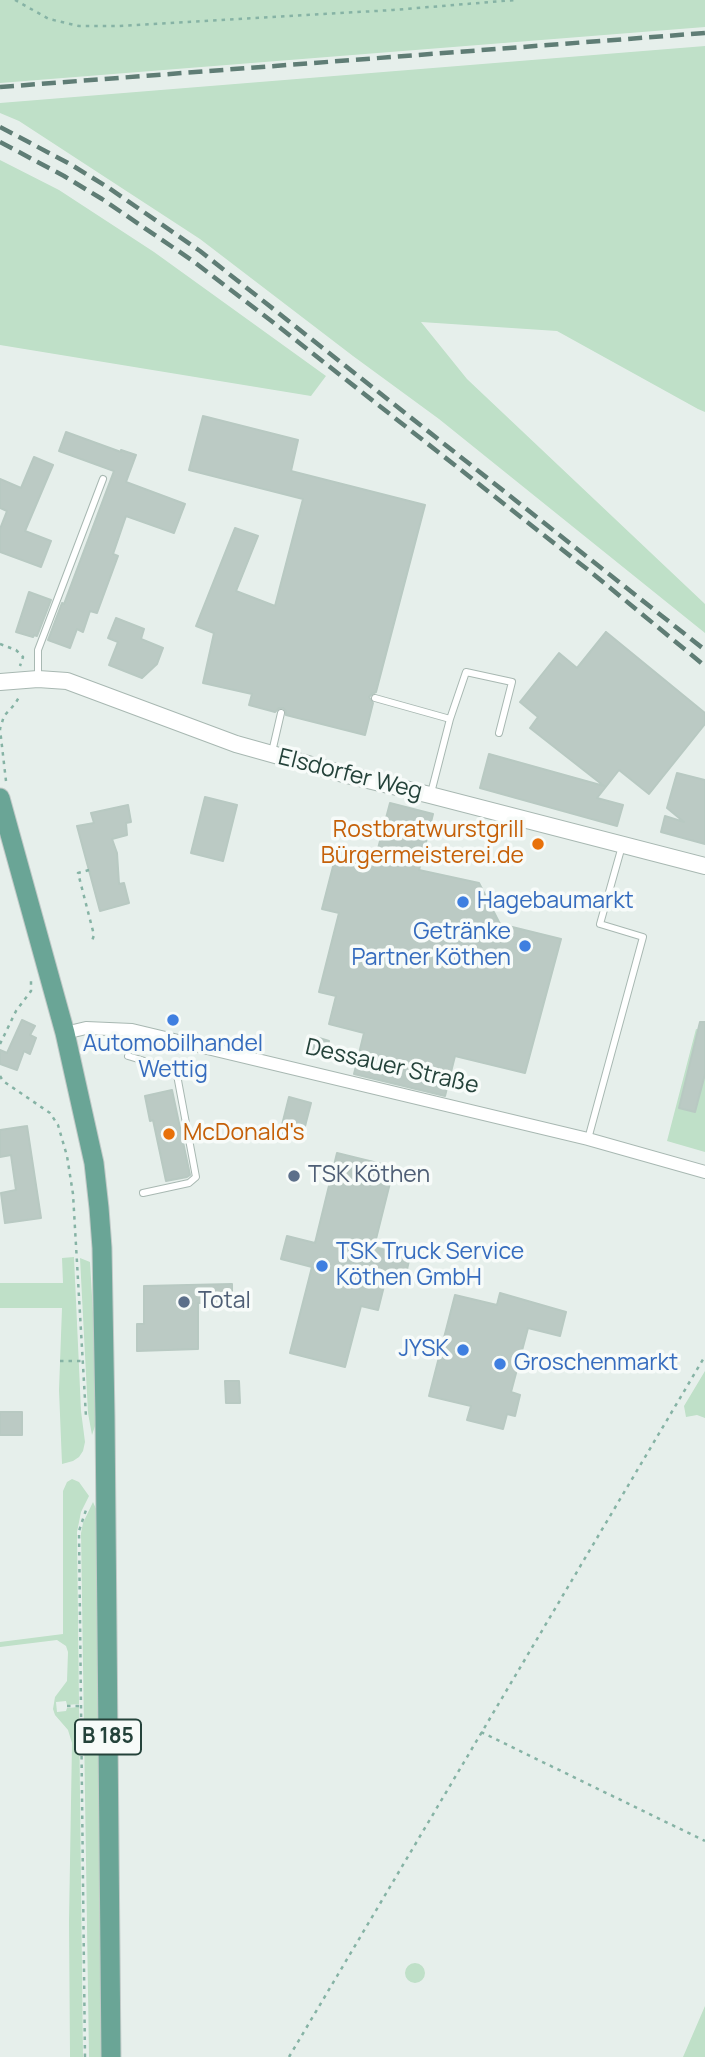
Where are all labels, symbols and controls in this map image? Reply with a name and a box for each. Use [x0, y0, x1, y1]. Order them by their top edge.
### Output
street label: Elsdorfer Weg [275, 744, 425, 806]
place label: Rostbratwurstgrill Bürgermeisterei.de [321, 817, 524, 871]
marker: Rostbratwurstgrill Bürgermeisterei.de [530, 836, 546, 852]
place label: Hagebaumarkt [477, 888, 634, 916]
marker: Hagebaumarkt [455, 894, 471, 910]
place label: Getränke Partner Köthen [351, 919, 511, 973]
marker: Getränke Partner Köthen [517, 938, 533, 954]
marker: Automobilhandel Wettig [165, 1012, 181, 1028]
place label: Automobilhandel Wettig [83, 1031, 263, 1085]
street label: Dessauer Straße [303, 1034, 481, 1100]
place label: McDonald's [183, 1120, 305, 1148]
marker: McDonald's [161, 1126, 177, 1142]
place label: TSK Köthen [308, 1162, 430, 1190]
marker: TSK Köthen [286, 1168, 302, 1184]
place label: TSK Truck Service Köthen GmbH [336, 1239, 524, 1293]
marker: TSK Truck Service Köthen GmbH [314, 1258, 330, 1274]
place label: Total [198, 1288, 251, 1316]
marker: Total [176, 1294, 192, 1310]
place label: JYSK [398, 1336, 449, 1364]
marker: JYSK [455, 1342, 471, 1358]
place label: Groschenmarkt [514, 1350, 678, 1378]
marker: Groschenmarkt [492, 1356, 508, 1372]
road number: B 185 [75, 1720, 141, 1754]

